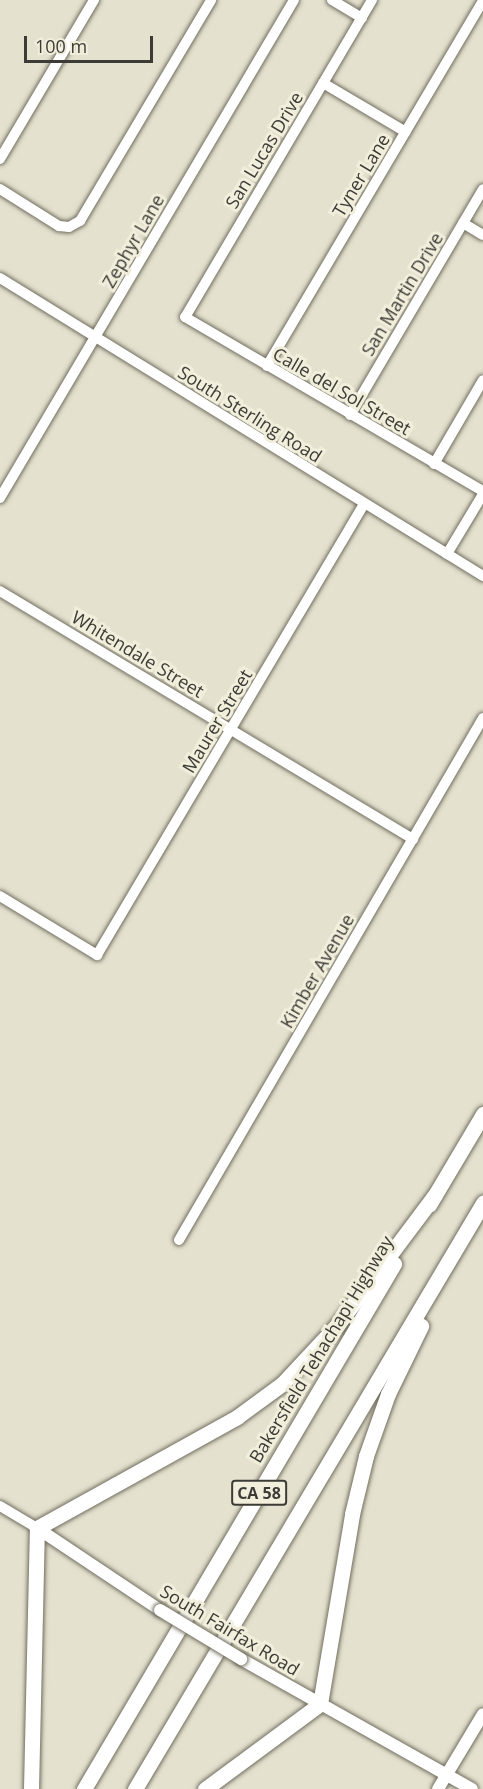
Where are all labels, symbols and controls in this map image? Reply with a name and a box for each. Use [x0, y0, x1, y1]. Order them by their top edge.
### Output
scale bar [27, 24, 156, 62]
text: 100 m [35, 34, 87, 58]
street label: San Lucas Drive [221, 88, 307, 212]
street label: Tyner Lane [328, 130, 394, 220]
street label: Zephyr Lane [98, 191, 168, 291]
street label: San Martin Drive [357, 228, 447, 360]
street label: Calle del Sol Street [269, 343, 415, 439]
street label: South Sterling Road [174, 361, 326, 467]
street label: Whitendale Street [68, 606, 208, 702]
street label: Maurer Street [178, 665, 256, 777]
street label: Kimber Avenue [276, 910, 358, 1032]
street label: Bakersfield Tehachapi Highway [245, 1232, 397, 1466]
road number: CA 58 [230, 1480, 288, 1506]
street label: South Fairfax Road [157, 1580, 303, 1680]

